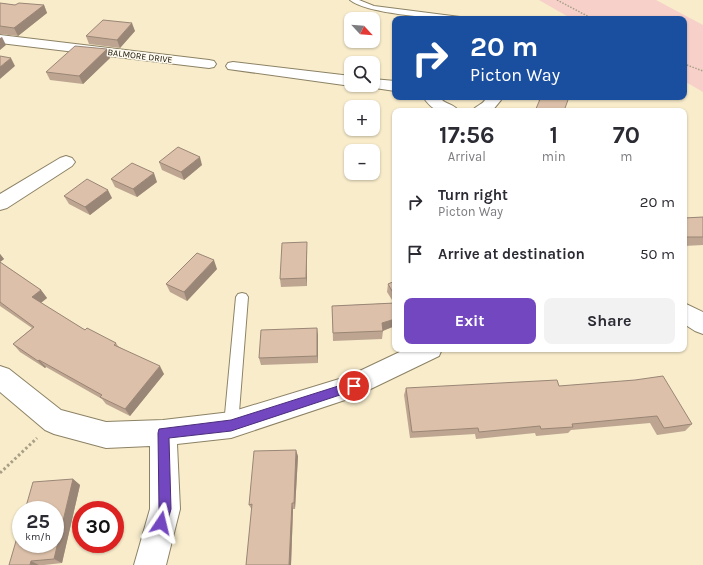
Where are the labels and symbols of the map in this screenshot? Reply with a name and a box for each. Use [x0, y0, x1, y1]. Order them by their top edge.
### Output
north arrow [344, 12, 380, 48]
street label: BALMORE DRIVE [107, 47, 173, 65]
pin [337, 369, 371, 403]
speed limit sign: 30 [72, 501, 124, 553]
position arrow [140, 502, 182, 544]

